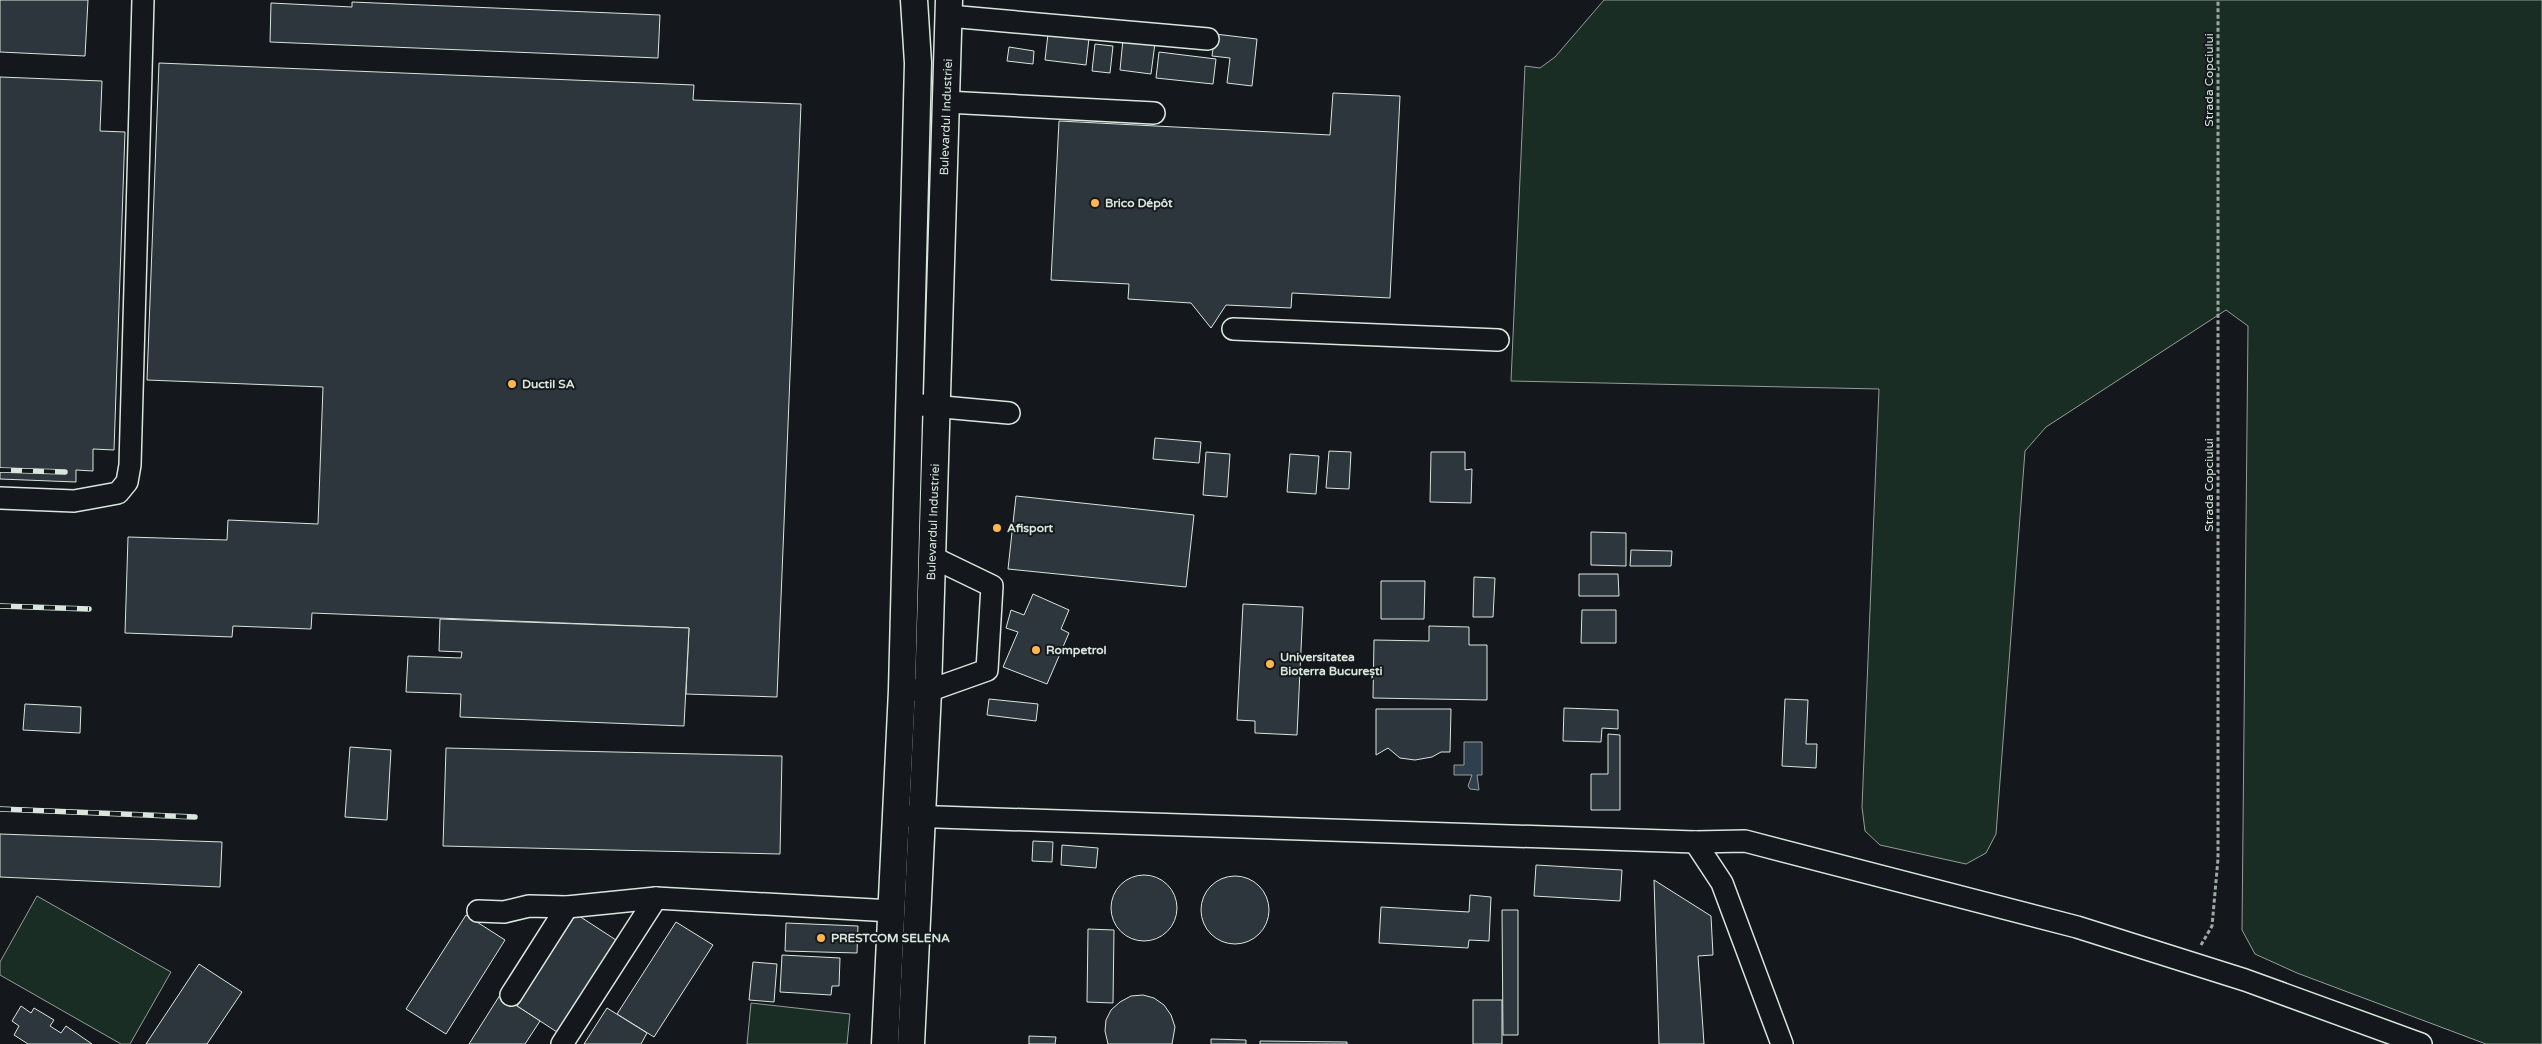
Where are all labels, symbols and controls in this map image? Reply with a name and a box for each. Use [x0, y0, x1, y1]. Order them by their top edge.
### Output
street label: Strada Copciului [2202, 33, 2216, 127]
street label: Bulevardul Industriei [937, 58, 955, 176]
place label: Brico Dépôt [1105, 196, 1173, 211]
marker: Brico Dépôt [1089, 197, 1101, 209]
place label: Ductil SA [522, 377, 575, 391]
marker: Ductil SA [506, 378, 518, 390]
street label: Strada Copciului [2202, 438, 2216, 532]
street label: Bulevardul Industriei [924, 463, 942, 581]
place label: Afisport [1007, 521, 1054, 536]
marker: Afisport [991, 522, 1003, 534]
place label: Rompetrol [1046, 643, 1107, 658]
marker: Rompetrol [1030, 644, 1042, 656]
place label: Universitatea Bioterra București [1280, 650, 1383, 679]
marker: Universitatea Bioterra București [1264, 658, 1276, 670]
place label: PRESTCOM SELENA [831, 931, 950, 945]
marker: PRESTCOM SELENA [815, 932, 827, 944]

